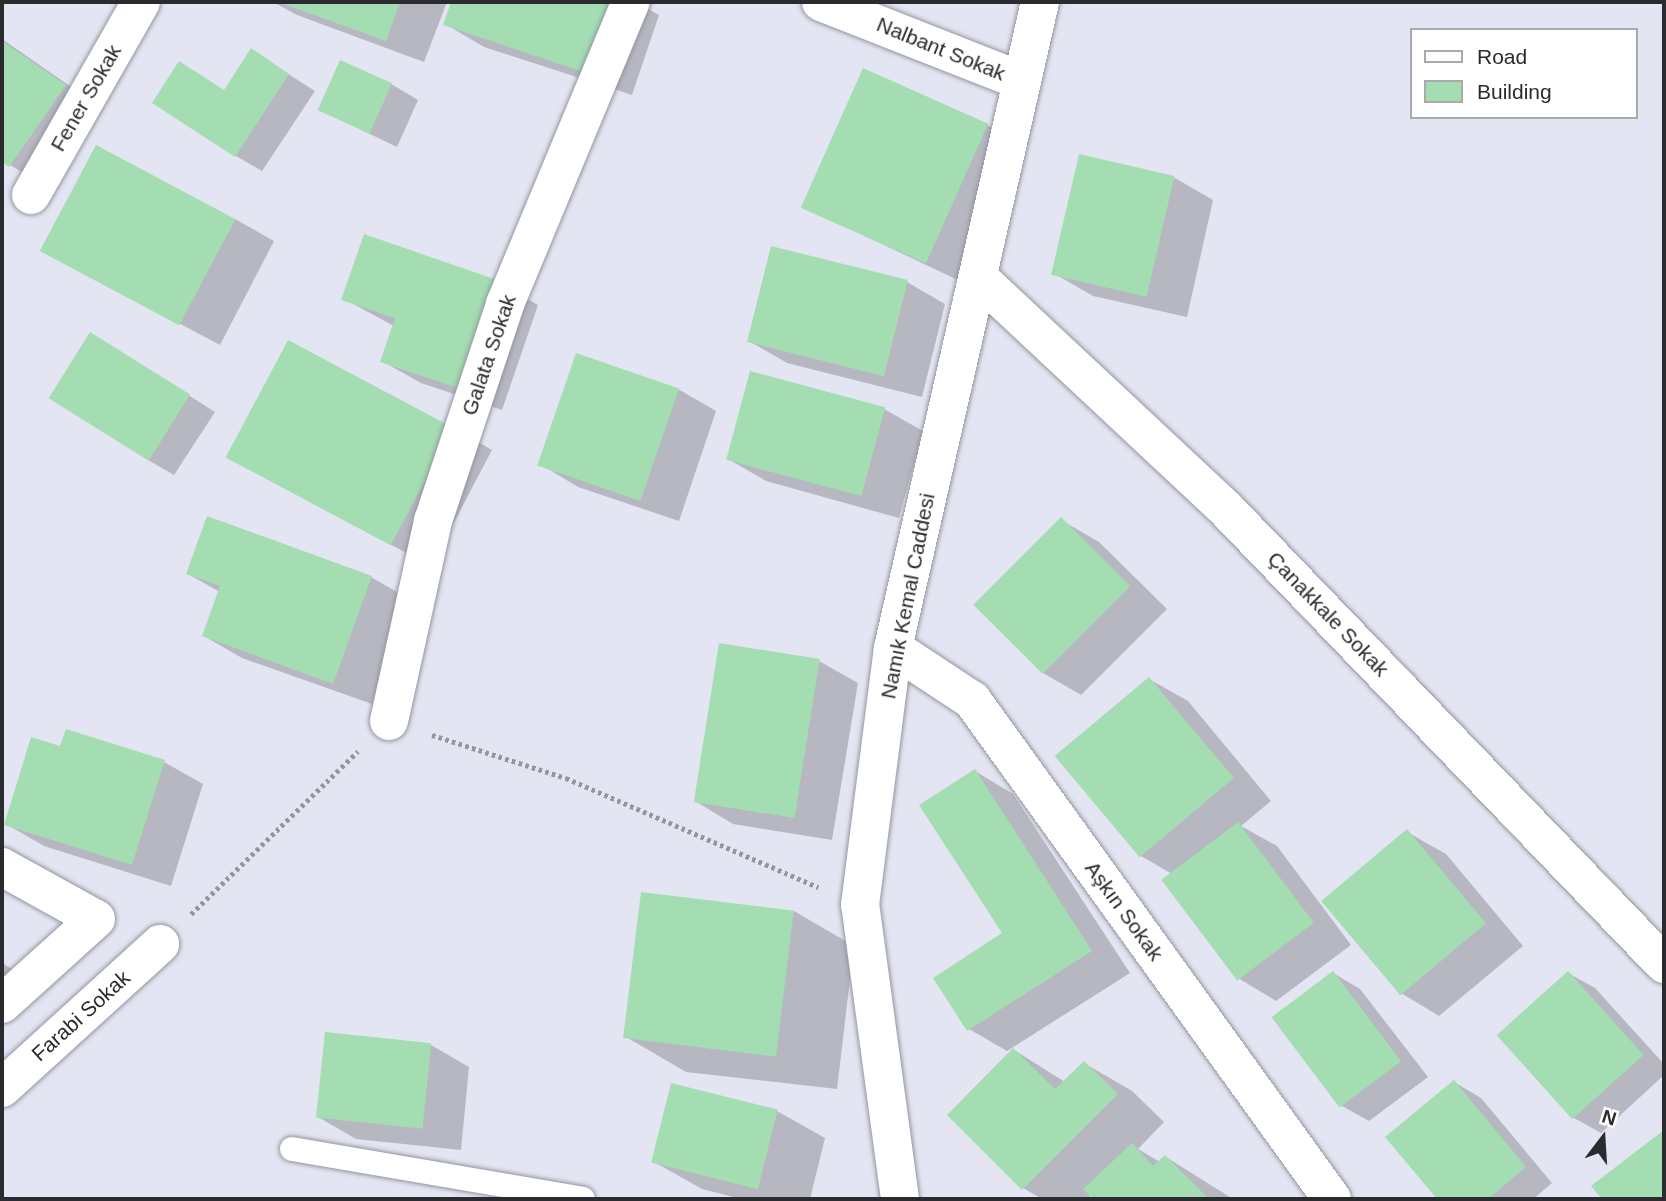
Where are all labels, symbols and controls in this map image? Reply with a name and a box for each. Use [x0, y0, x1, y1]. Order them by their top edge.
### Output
street label: Nalbant Sokak [873, 12, 1009, 86]
legend [1410, 28, 1638, 119]
street label: Fener Sokak [45, 40, 127, 156]
text: Road [1477, 45, 1527, 68]
text: Building [1477, 80, 1552, 103]
street label: Galata Sokak [457, 291, 521, 419]
street label: Namık Kemal Caddesi [876, 491, 940, 701]
street label: Çanakkale Sokak [1262, 546, 1394, 682]
street label: Aşkın Sokak [1080, 856, 1168, 966]
street label: Farabi Sokak [27, 965, 135, 1067]
north arrow [1568, 1103, 1638, 1173]
text: N [1600, 1105, 1619, 1129]

